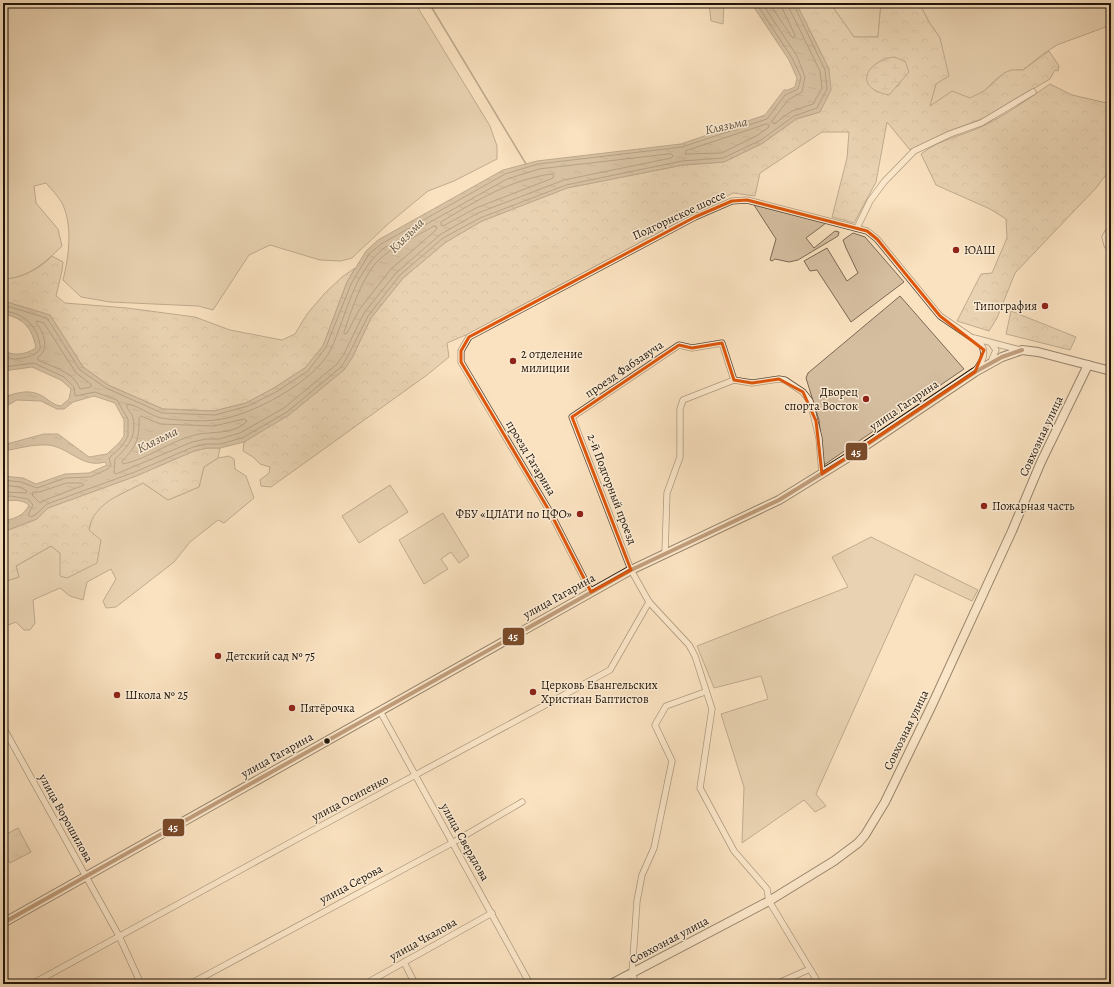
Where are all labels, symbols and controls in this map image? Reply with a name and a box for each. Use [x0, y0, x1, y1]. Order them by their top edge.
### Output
water label: Клязьма [703, 113, 749, 138]
street label: Подгорнское шоссе [630, 186, 728, 244]
water label: Клязьма [385, 214, 428, 257]
place label: ЮАШ [964, 242, 996, 258]
marker: ЮАШ [951, 245, 961, 255]
place label: Типография [974, 298, 1037, 314]
marker: Типография [1040, 301, 1050, 311]
street label: проезд Фабзавуча [582, 337, 667, 401]
place label: 2 отделение милиции [521, 346, 583, 376]
marker: 2 отделение милиции [508, 356, 518, 366]
street label: улица Гагарина [865, 376, 942, 435]
place label: Дворец спорта Восток [784, 384, 858, 414]
street label: Совхозная улица [1015, 393, 1067, 479]
marker: Дворец спорта Восток [861, 394, 871, 404]
street label: проезд Гагарина [502, 417, 560, 499]
water label: Клязьма [134, 422, 180, 457]
street label: 2-й Подгорный проезд [583, 431, 641, 547]
line badge: 45 [845, 442, 868, 461]
text: 45 [851, 445, 861, 460]
place label: Пожарная часть [992, 498, 1075, 514]
marker: Пожарная часть [979, 501, 989, 511]
place label: ФБУ «ЦЛАТИ по ЦФО» [455, 506, 572, 522]
marker: ФБУ «ЦЛАТИ по ЦФО» [575, 509, 585, 519]
street label: улица Гагарина [519, 569, 598, 623]
line badge: 45 [502, 627, 525, 646]
text: 45 [508, 629, 518, 644]
place label: Детский сад № 75 [226, 648, 315, 664]
marker: Детский сад № 75 [213, 651, 223, 661]
place label: Церковь Евангельских Христиан Баптистов [541, 677, 658, 707]
place label: Школа № 25 [125, 687, 188, 703]
marker: Церковь Евангельских Христиан Баптистов [528, 687, 538, 697]
street label: Совхозная улица [880, 687, 933, 773]
marker: Школа № 25 [112, 690, 122, 700]
place label: Пятёрочка [300, 700, 355, 716]
marker: Пятёрочка [287, 703, 297, 713]
street label: улица Гагарина [237, 728, 316, 782]
unlabelled marker [322, 736, 332, 746]
street label: улица Ворошилова [35, 770, 97, 865]
street label: улица Осипенко [308, 771, 391, 825]
street label: улица Свердлова [436, 799, 493, 884]
line badge: 45 [162, 818, 185, 837]
text: 45 [168, 820, 178, 835]
street label: улица Серова [316, 860, 386, 908]
street label: Совхозная улица [627, 912, 712, 968]
street label: улица Чкалова [386, 914, 460, 965]

